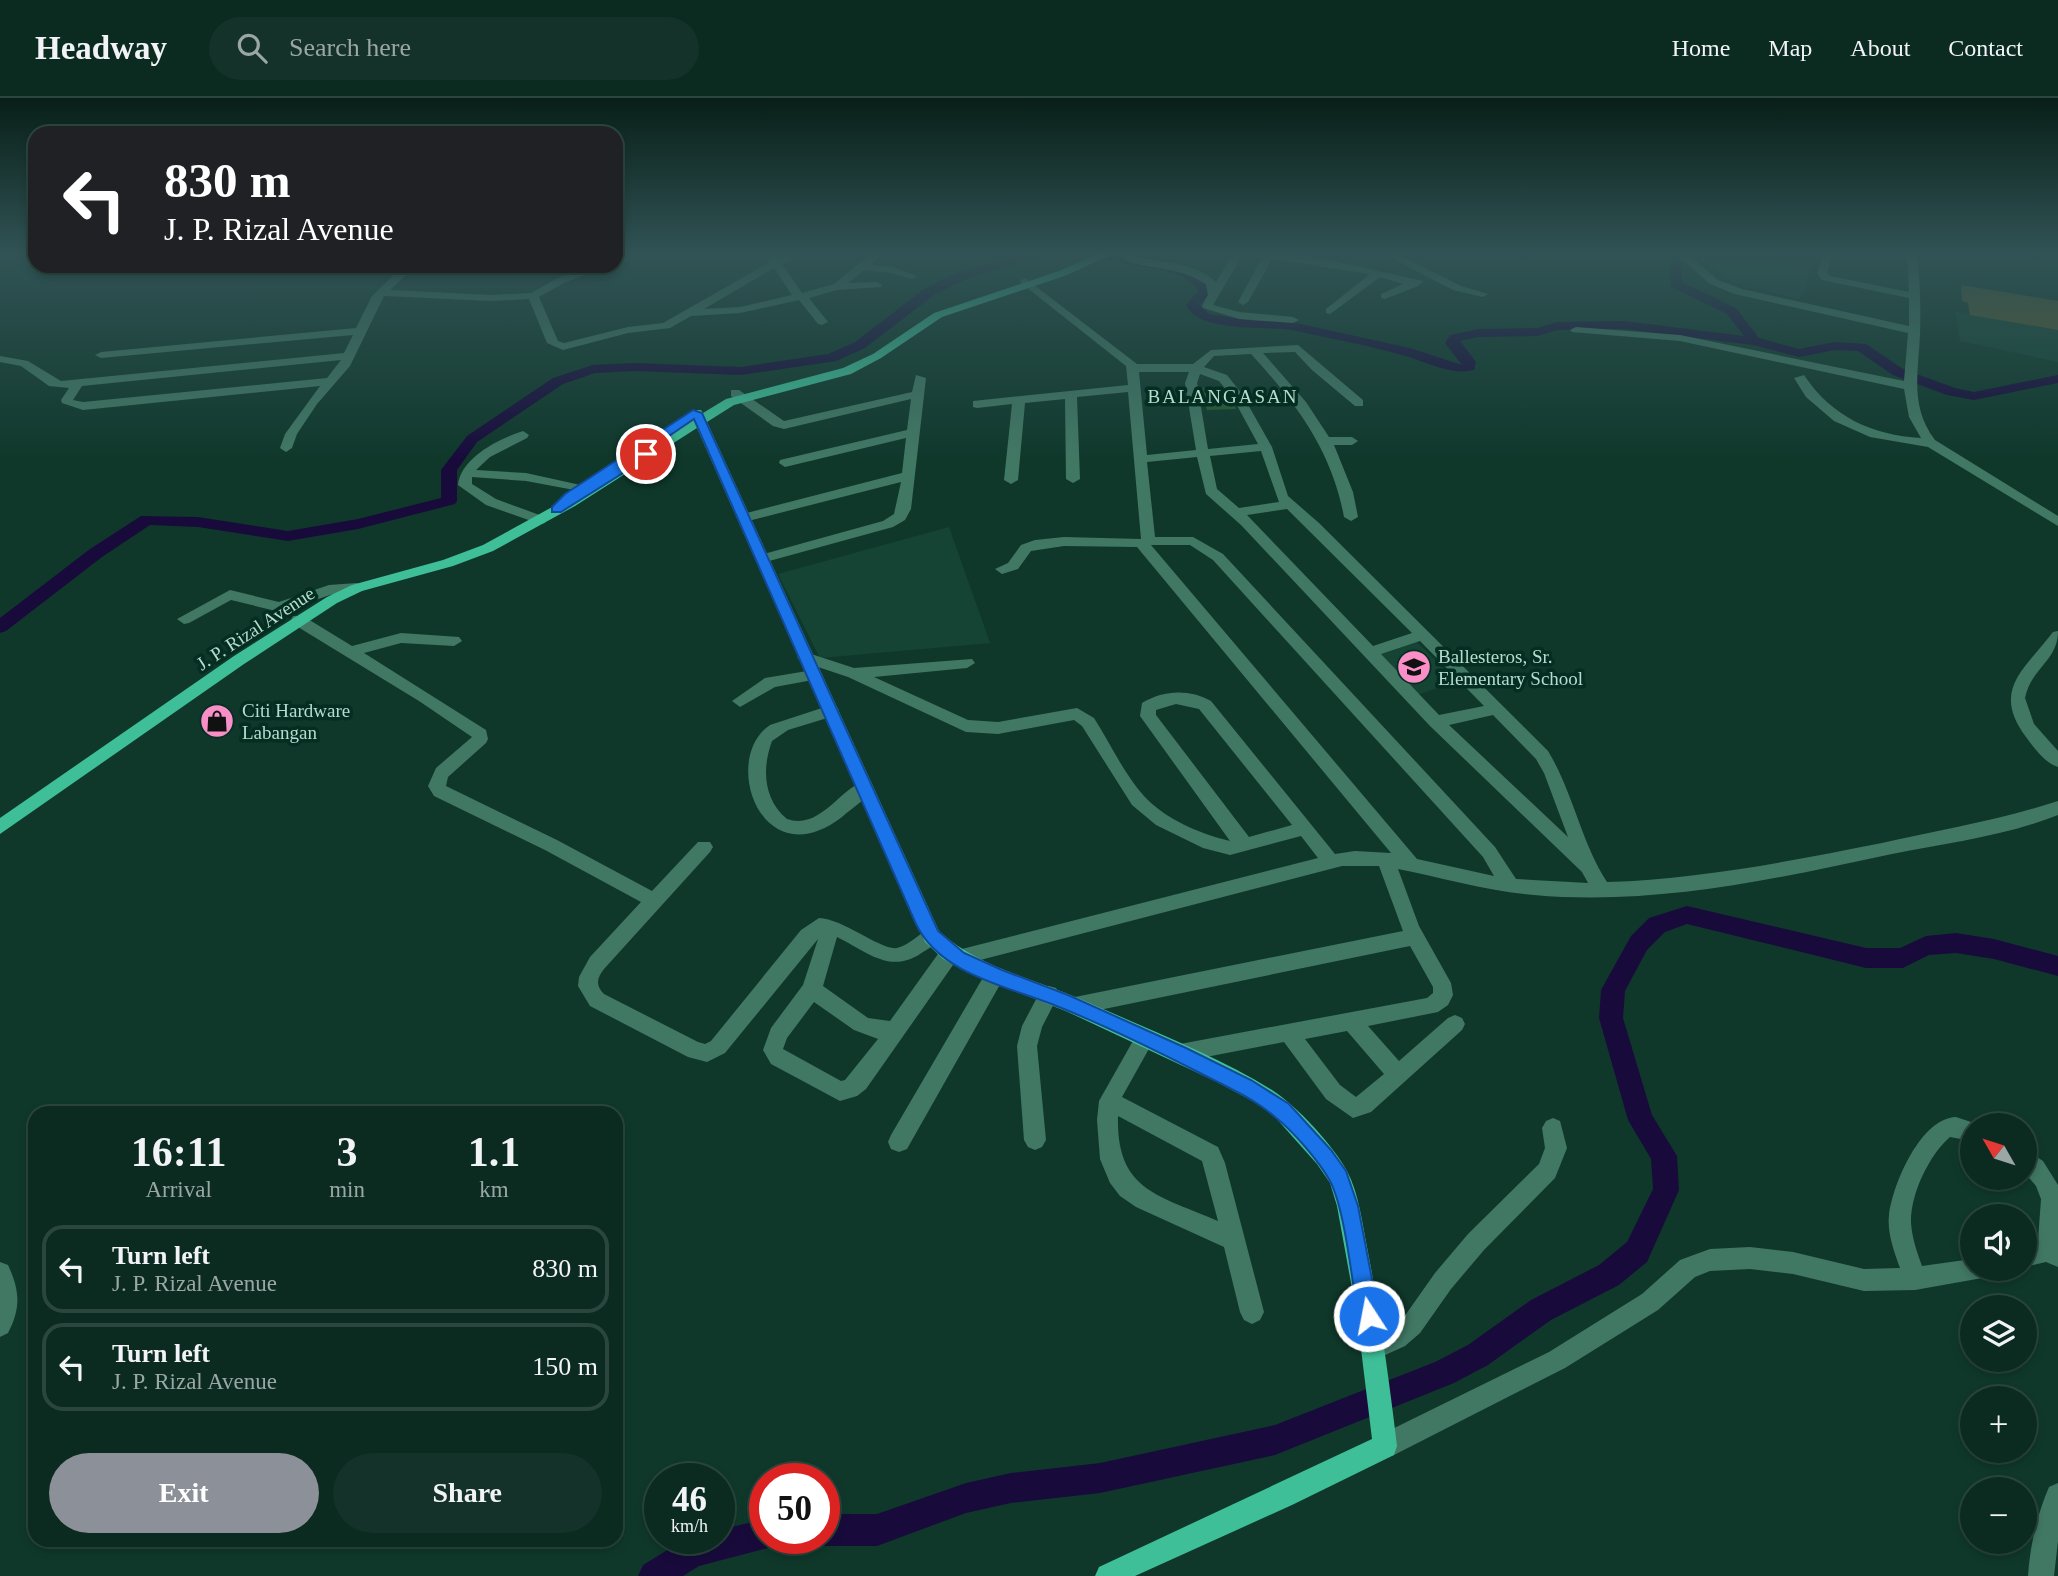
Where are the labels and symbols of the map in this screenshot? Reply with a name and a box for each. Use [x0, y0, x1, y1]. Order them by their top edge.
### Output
district label: BALANGASAN [1148, 386, 1298, 407]
pin [616, 424, 676, 484]
street label: J. P. Rizal Avenue [192, 582, 318, 674]
place label: Ballesteros, Sr. Elementary School [1438, 646, 1583, 689]
school or university icon: Ballesteros, Sr. Elementary School [1395, 648, 1433, 686]
place label: Citi Hardware Labangan [242, 700, 350, 743]
shop icon: Citi Hardware Labangan [198, 702, 236, 740]
north arrow [1960, 1113, 2037, 1190]
position arrow [1332, 1279, 1406, 1353]
speed limit sign: 50 [749, 1463, 840, 1554]

